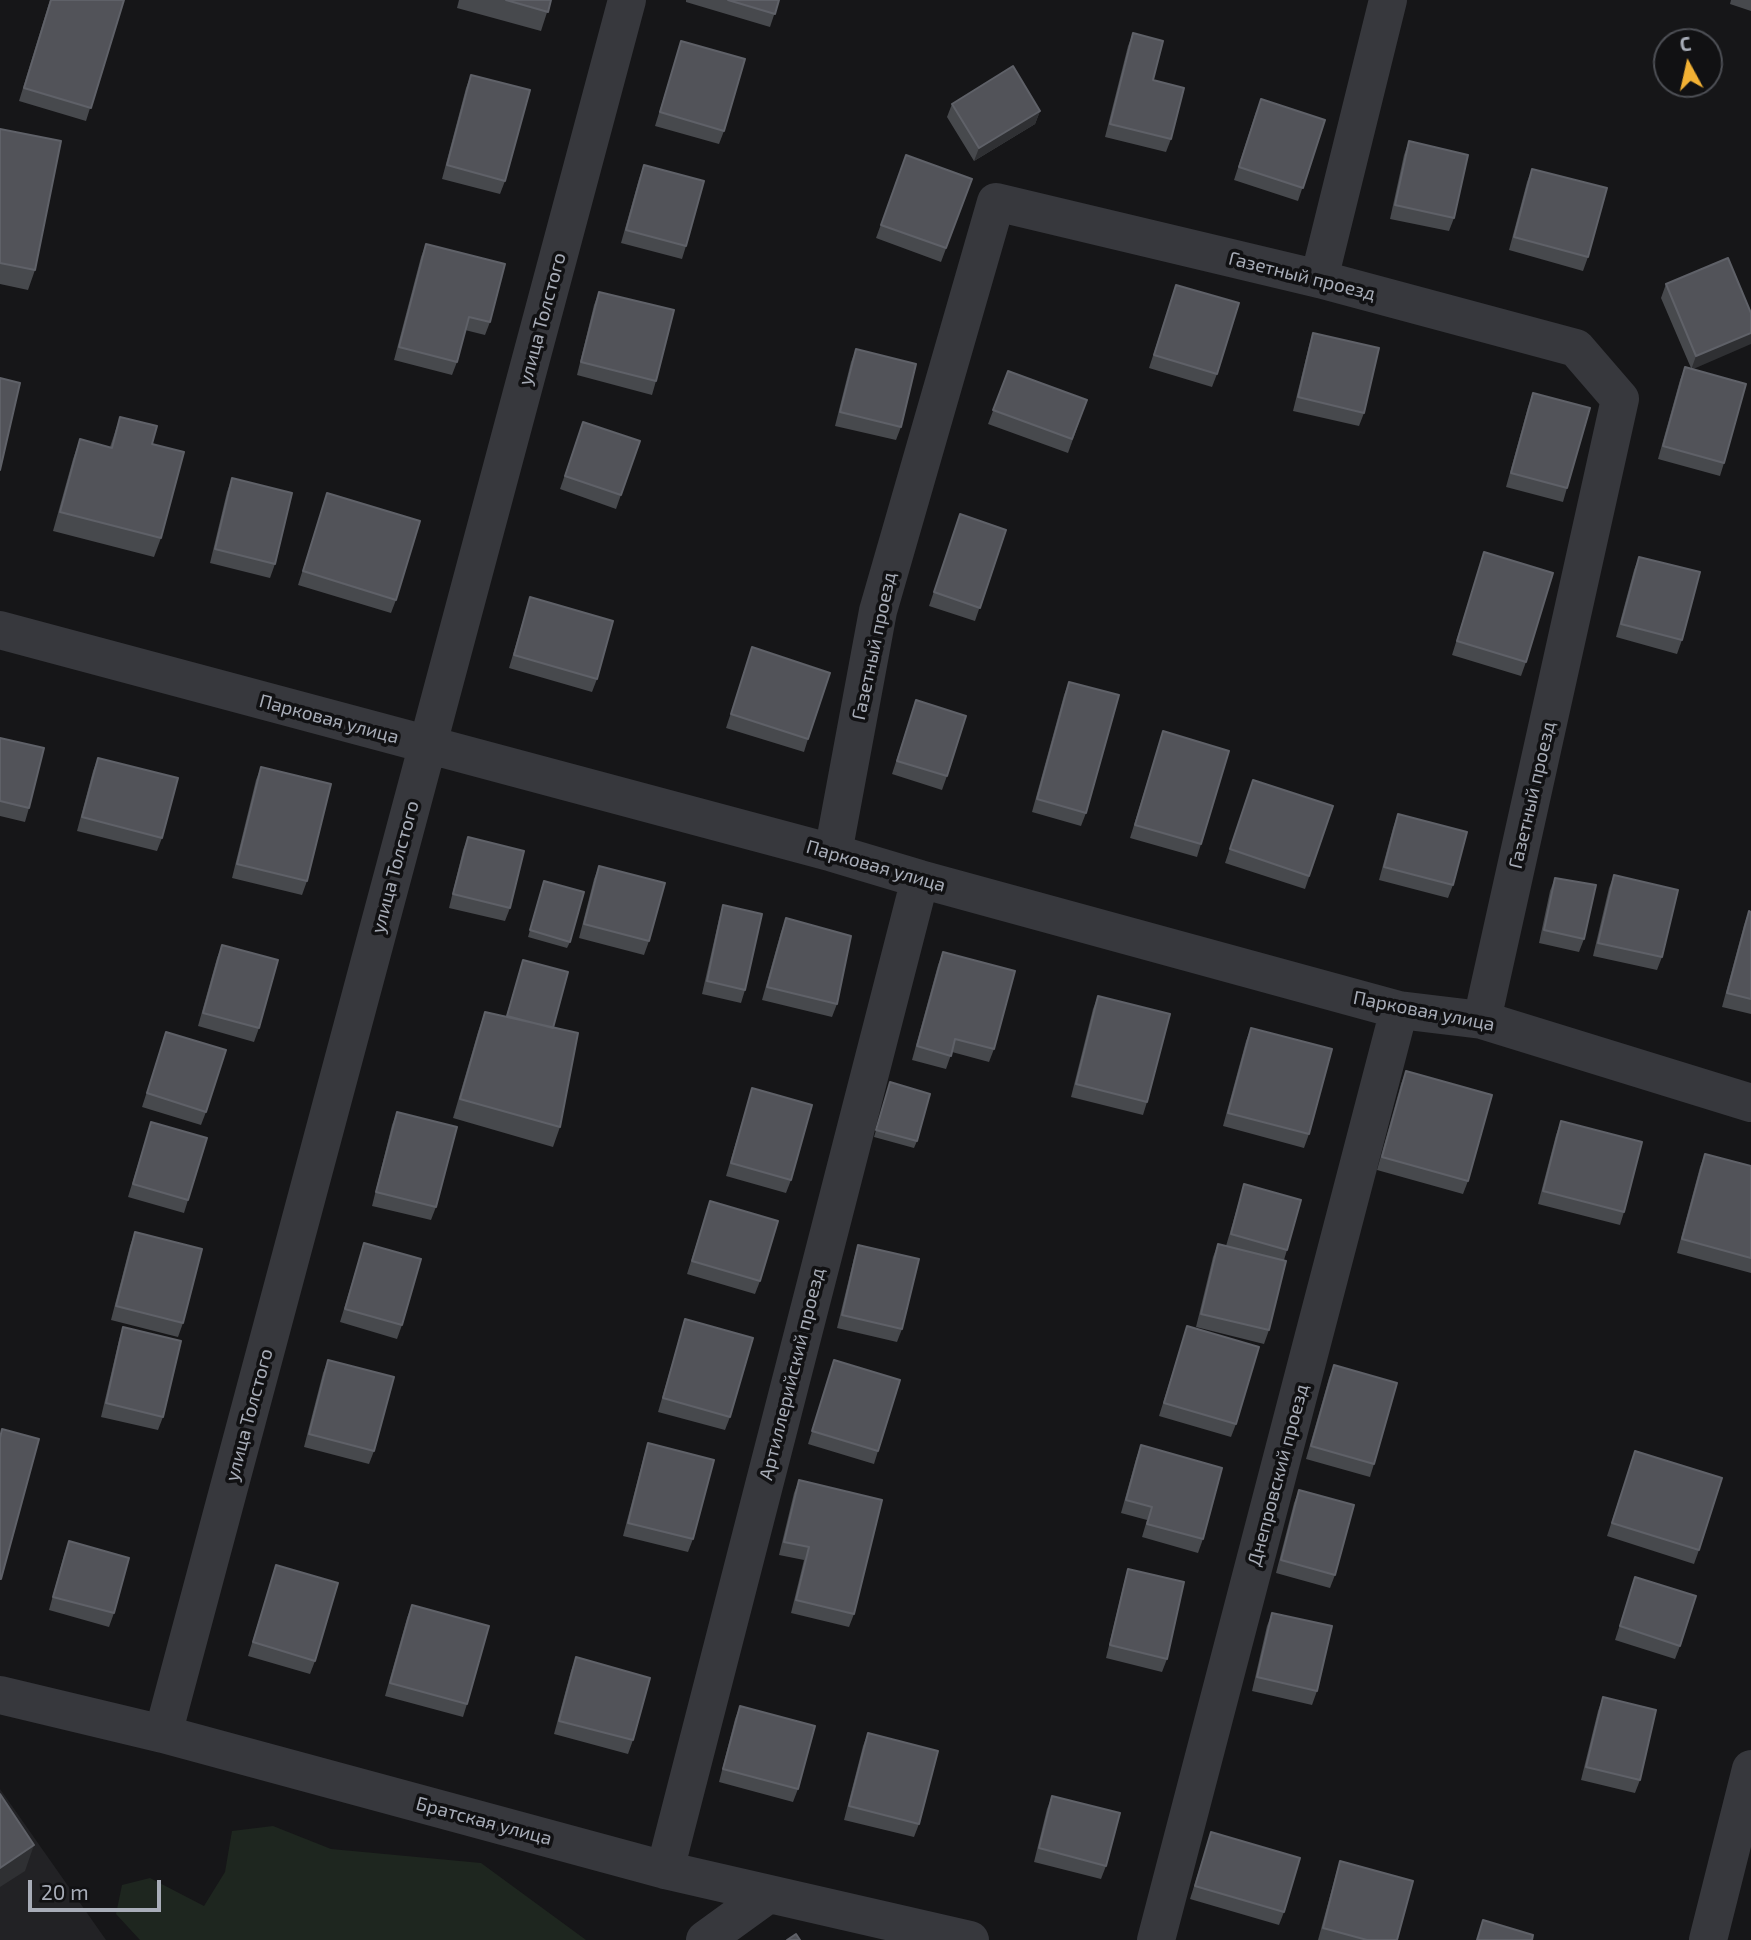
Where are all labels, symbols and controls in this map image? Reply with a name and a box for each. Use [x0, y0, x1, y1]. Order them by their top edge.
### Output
north arrow [1653, 28, 1723, 98]
text: С [1678, 32, 1692, 56]
street label: Газетный проезд [1226, 247, 1378, 305]
street label: улица Толстого [513, 250, 571, 388]
street label: Газетный проезд [847, 570, 901, 722]
street label: Парковая улица [257, 689, 401, 749]
street label: Газетный проезд [1504, 719, 1560, 871]
street label: улица Толстого [366, 798, 424, 936]
street label: Парковая улица [804, 835, 948, 897]
street label: Парковая улица [1351, 986, 1497, 1036]
street label: Артиллерийский проезд [755, 1265, 829, 1483]
street label: улица Толстого [220, 1346, 278, 1484]
street label: Днепровский проезд [1243, 1381, 1313, 1569]
street label: Братская улица [414, 1792, 554, 1850]
scale bar [32, 1867, 164, 1911]
text: 20 m [41, 1879, 89, 1904]

